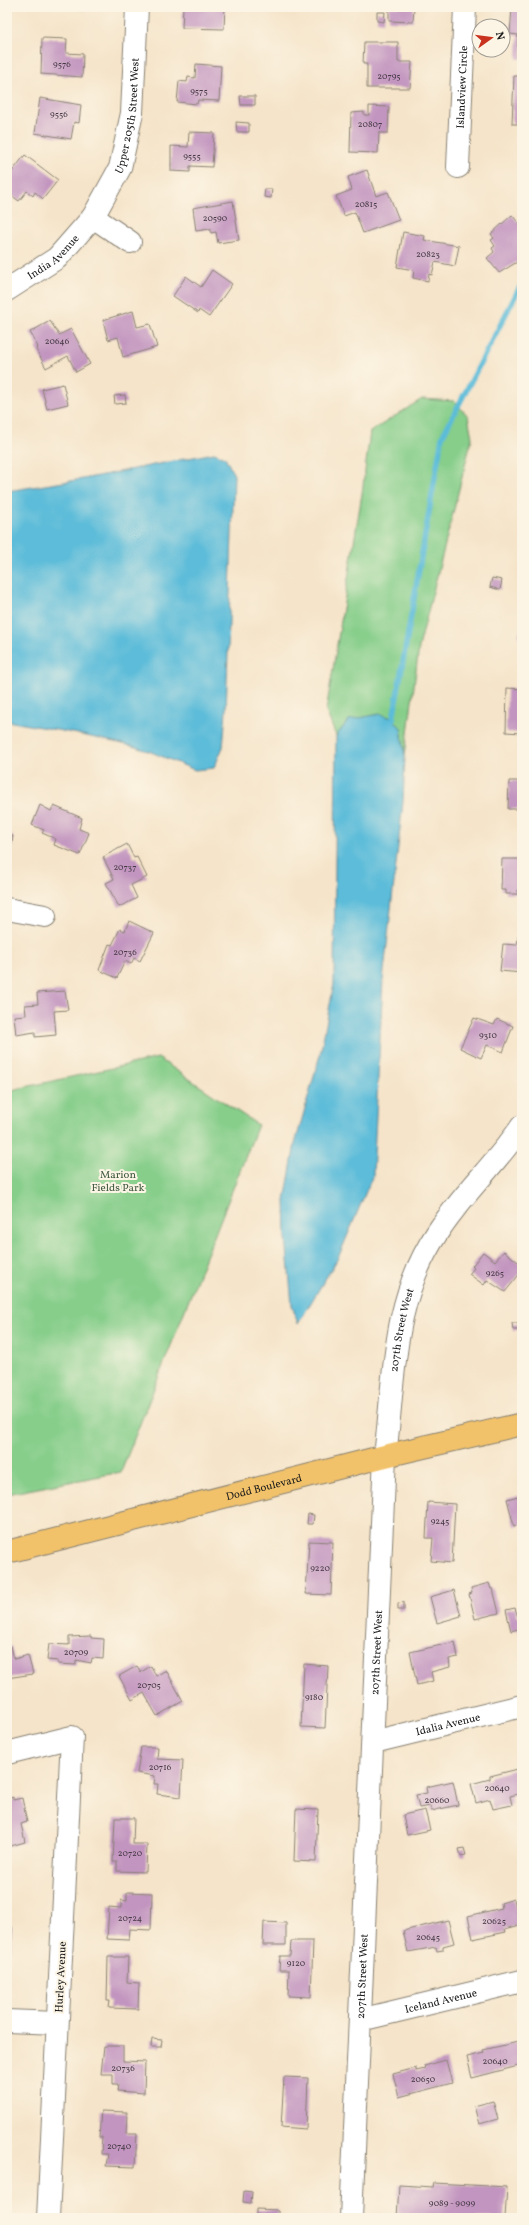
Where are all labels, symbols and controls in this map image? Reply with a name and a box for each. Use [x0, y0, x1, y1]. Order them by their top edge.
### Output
north arrow [471, 18, 511, 58]
text: N [491, 30, 507, 42]
street label: Islandview Circle [454, 45, 472, 129]
street label: Upper 205th Street West [112, 57, 144, 177]
house number: 9576 [53, 58, 71, 71]
house number: 20795 [377, 70, 401, 83]
house number: 9575 [190, 85, 208, 98]
house number: 9556 [50, 108, 68, 121]
house number: 20807 [358, 118, 382, 131]
house number: 9555 [183, 150, 201, 163]
house number: 20815 [355, 198, 377, 211]
house number: 20590 [203, 212, 228, 225]
street label: India Avenue [25, 232, 83, 284]
house number: 20823 [416, 248, 440, 261]
house number: 20646 [45, 335, 70, 348]
house number: 20737 [113, 861, 137, 874]
house number: 20736 [113, 946, 137, 959]
house number: 9310 [479, 1029, 498, 1042]
park label: Marion Fields Park [91, 1168, 145, 1196]
house number: 9265 [486, 1267, 504, 1280]
street label: 207th Street West [387, 1286, 419, 1373]
street label: Dodd Boulevard [225, 1471, 304, 1505]
house number: 9245 [431, 1515, 449, 1528]
house number: 9220 [310, 1562, 330, 1575]
street label: 207th Street West [368, 1610, 387, 1695]
house number: 20709 [64, 1646, 88, 1659]
house number: 20705 [137, 1679, 161, 1692]
house number: 9180 [305, 1691, 324, 1704]
street label: Idalia Avenue [414, 1710, 482, 1740]
house number: 20716 [149, 1761, 172, 1774]
house number: 20640 [484, 1782, 510, 1795]
house number: 20660 [425, 1794, 450, 1807]
house number: 20720 [118, 1847, 143, 1860]
house number: 20724 [118, 1912, 142, 1925]
house number: 20625 [482, 1915, 506, 1928]
house number: 20645 [416, 1931, 440, 1944]
street label: 207th Street West [354, 1933, 373, 2019]
street label: Hurley Avenue [52, 1941, 71, 2013]
house number: 9120 [287, 1957, 306, 1970]
street label: Iceland Avenue [403, 1986, 479, 2018]
house number: 20640 [482, 2055, 508, 2068]
house number: 20736 [111, 2062, 135, 2075]
house number: 20650 [411, 2073, 436, 2086]
house number: 20740 [107, 2140, 132, 2153]
house number: 9089 - 9099 [429, 2197, 475, 2210]

